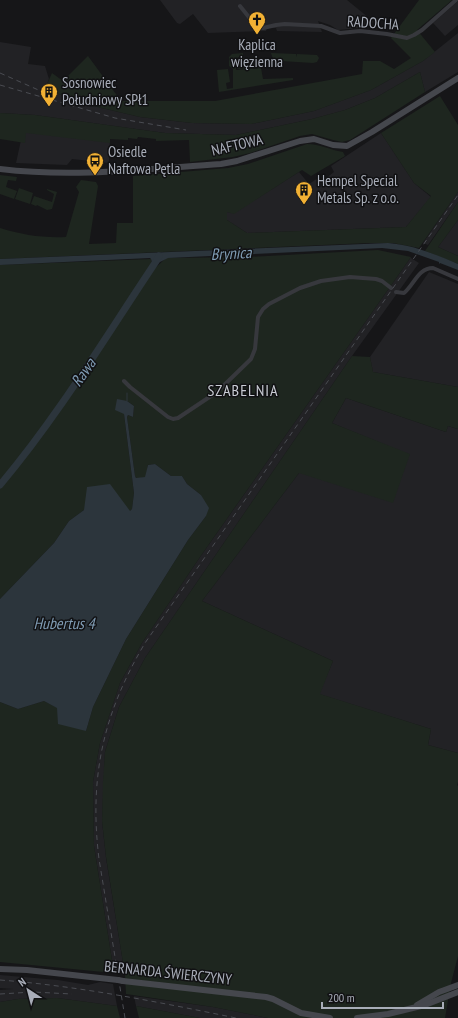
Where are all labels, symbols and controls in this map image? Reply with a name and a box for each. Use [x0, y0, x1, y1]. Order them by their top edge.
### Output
church icon: Kaplica więzienna [247, 10, 267, 35]
street label: RADOCHA [346, 11, 401, 34]
place label: Kaplica więzienna [231, 35, 283, 71]
place label: Sosnowiec Południowy SPł1 [62, 73, 148, 109]
building icon: Sosnowiec Południowy SPł1 [39, 82, 59, 107]
street label: NAFTOWA [209, 129, 265, 160]
place label: Osiedle Naftowa Pętla [108, 142, 180, 178]
bus stop icon: Osiedle Naftowa Pętla [85, 151, 105, 176]
place label: Hempel Special Metals Sp. z o.o. [317, 171, 399, 207]
building icon: Hempel Special Metals Sp. z o.o. [294, 180, 314, 205]
water label: Brynica [210, 242, 253, 264]
water label: Rawa [66, 353, 101, 390]
district label: SZABELNIA [207, 380, 279, 400]
water label: Hubertus 4 [33, 613, 96, 633]
street label: BERNARDA ŚWIERCZYNY [103, 956, 233, 989]
north arrow [8, 970, 48, 1010]
text: N [16, 974, 29, 989]
scale bar [322, 984, 443, 1010]
text: 200 m [328, 990, 355, 1005]

